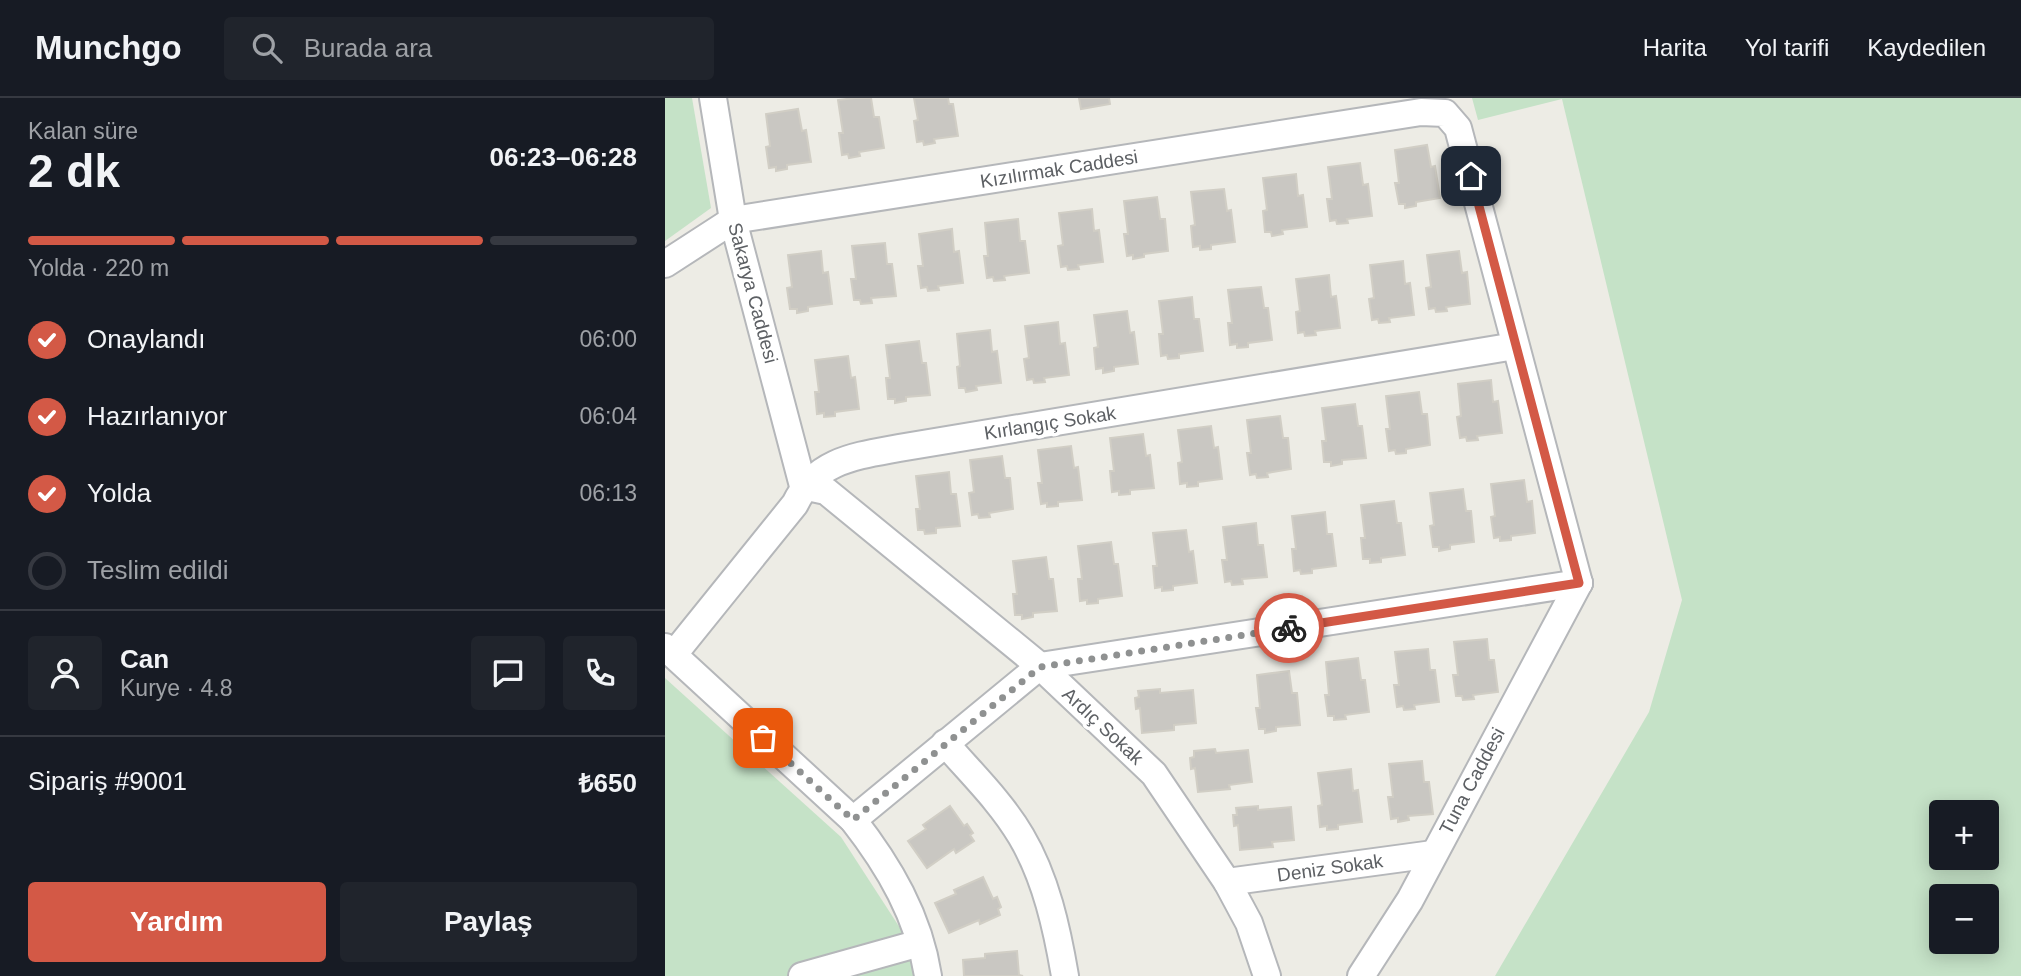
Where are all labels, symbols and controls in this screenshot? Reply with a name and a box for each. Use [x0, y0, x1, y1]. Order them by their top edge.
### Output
search box [224, 17, 714, 80]
text: Munchgo [35, 29, 182, 66]
icon: search [248, 29, 286, 67]
text: Burada ara [304, 33, 432, 63]
text: Harita [1643, 34, 1707, 61]
text: Yol tarifi [1745, 34, 1829, 61]
text: Kaydedilen [1867, 34, 1986, 61]
text: Kalan süre [28, 118, 138, 144]
text: 06:23–06:28 [490, 142, 637, 172]
text: 2 dk [28, 145, 120, 197]
street label: Kızılırmak Caddesi [979, 146, 1139, 192]
pin [1441, 146, 1501, 206]
icon: home [1452, 157, 1490, 195]
street label: Sakarya Caddesi [724, 220, 782, 366]
text: Yolda · 220 m [28, 255, 169, 281]
icon: check [28, 321, 66, 359]
text: Onaylandı [87, 324, 206, 354]
text: 06:00 [579, 326, 637, 352]
icon: check [28, 398, 66, 436]
text: Hazırlanıyor [87, 401, 227, 431]
street label: Kırlangıç Sokak [983, 402, 1118, 444]
text: 06:04 [579, 403, 637, 429]
icon: check [28, 475, 66, 513]
text: Yolda [87, 478, 151, 508]
text: 06:13 [579, 480, 637, 506]
text: Teslim edildi [87, 555, 229, 585]
courier [1254, 593, 1324, 663]
icon: bike [1270, 609, 1308, 647]
button: person [28, 636, 102, 710]
button: chat [471, 636, 545, 710]
button: phone [563, 636, 637, 710]
text: Can [120, 644, 169, 674]
text: Kurye · 4.8 [120, 675, 233, 701]
street label: Ardıç Sokak [1058, 683, 1148, 769]
pin [733, 708, 793, 768]
icon: bag [744, 719, 782, 757]
street label: Tuna Caddesi [1435, 724, 1509, 838]
text: Sipariş #9001 [28, 766, 187, 796]
text: ₺650 [579, 768, 637, 798]
map controls [1929, 800, 1999, 954]
button: + [1929, 800, 1999, 870]
street label: Deniz Sokak [1276, 850, 1385, 886]
button: Yardım [28, 882, 326, 962]
button: Paylaş [340, 882, 637, 962]
button: − [1929, 884, 1999, 954]

